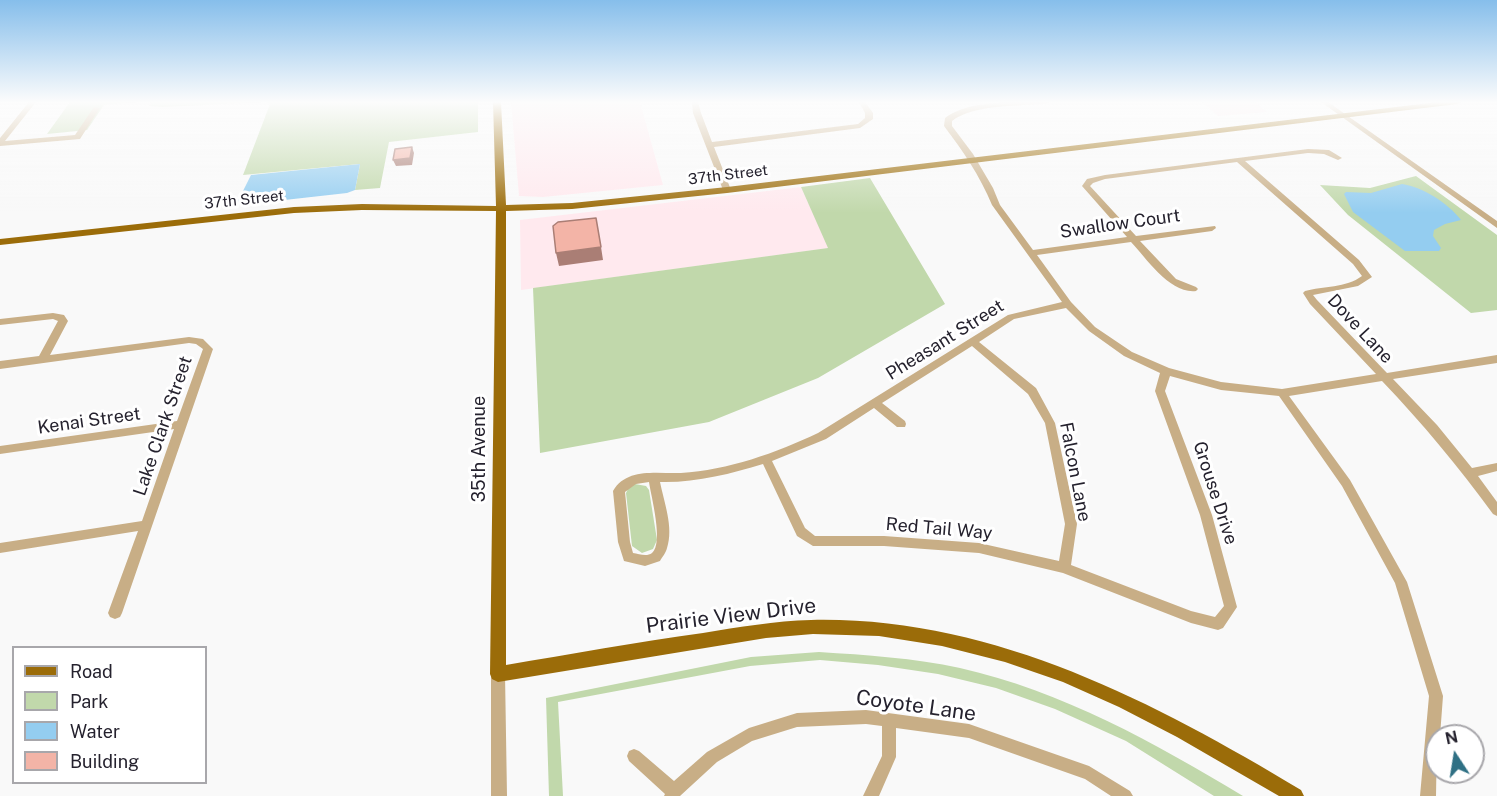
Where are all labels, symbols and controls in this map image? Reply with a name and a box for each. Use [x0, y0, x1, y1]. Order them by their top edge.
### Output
street label: 37th Street [687, 161, 769, 189]
street label: 37th Street [203, 187, 285, 213]
street label: Swallow Court [1058, 205, 1182, 243]
street label: Dove Lane [1323, 290, 1397, 368]
street label: Pheasant Street [882, 295, 1008, 385]
street label: Lake Clark Street [129, 353, 197, 499]
street label: 35th Avenue [468, 396, 490, 502]
street label: Kenai Street [36, 403, 142, 439]
street label: Falcon Lane [1055, 420, 1095, 524]
street label: Grouse Drive [1188, 439, 1242, 547]
street label: Red Tail Way [885, 514, 993, 544]
street label: Prairie View Drive [644, 593, 818, 639]
legend [12, 646, 207, 784]
text: Road [70, 661, 113, 682]
street label: Coyote Lane [854, 685, 978, 727]
text: Park [70, 691, 108, 712]
text: Water [70, 721, 120, 742]
north arrow [1425, 724, 1485, 784]
text: N [1443, 727, 1460, 748]
text: Building [70, 751, 139, 772]

